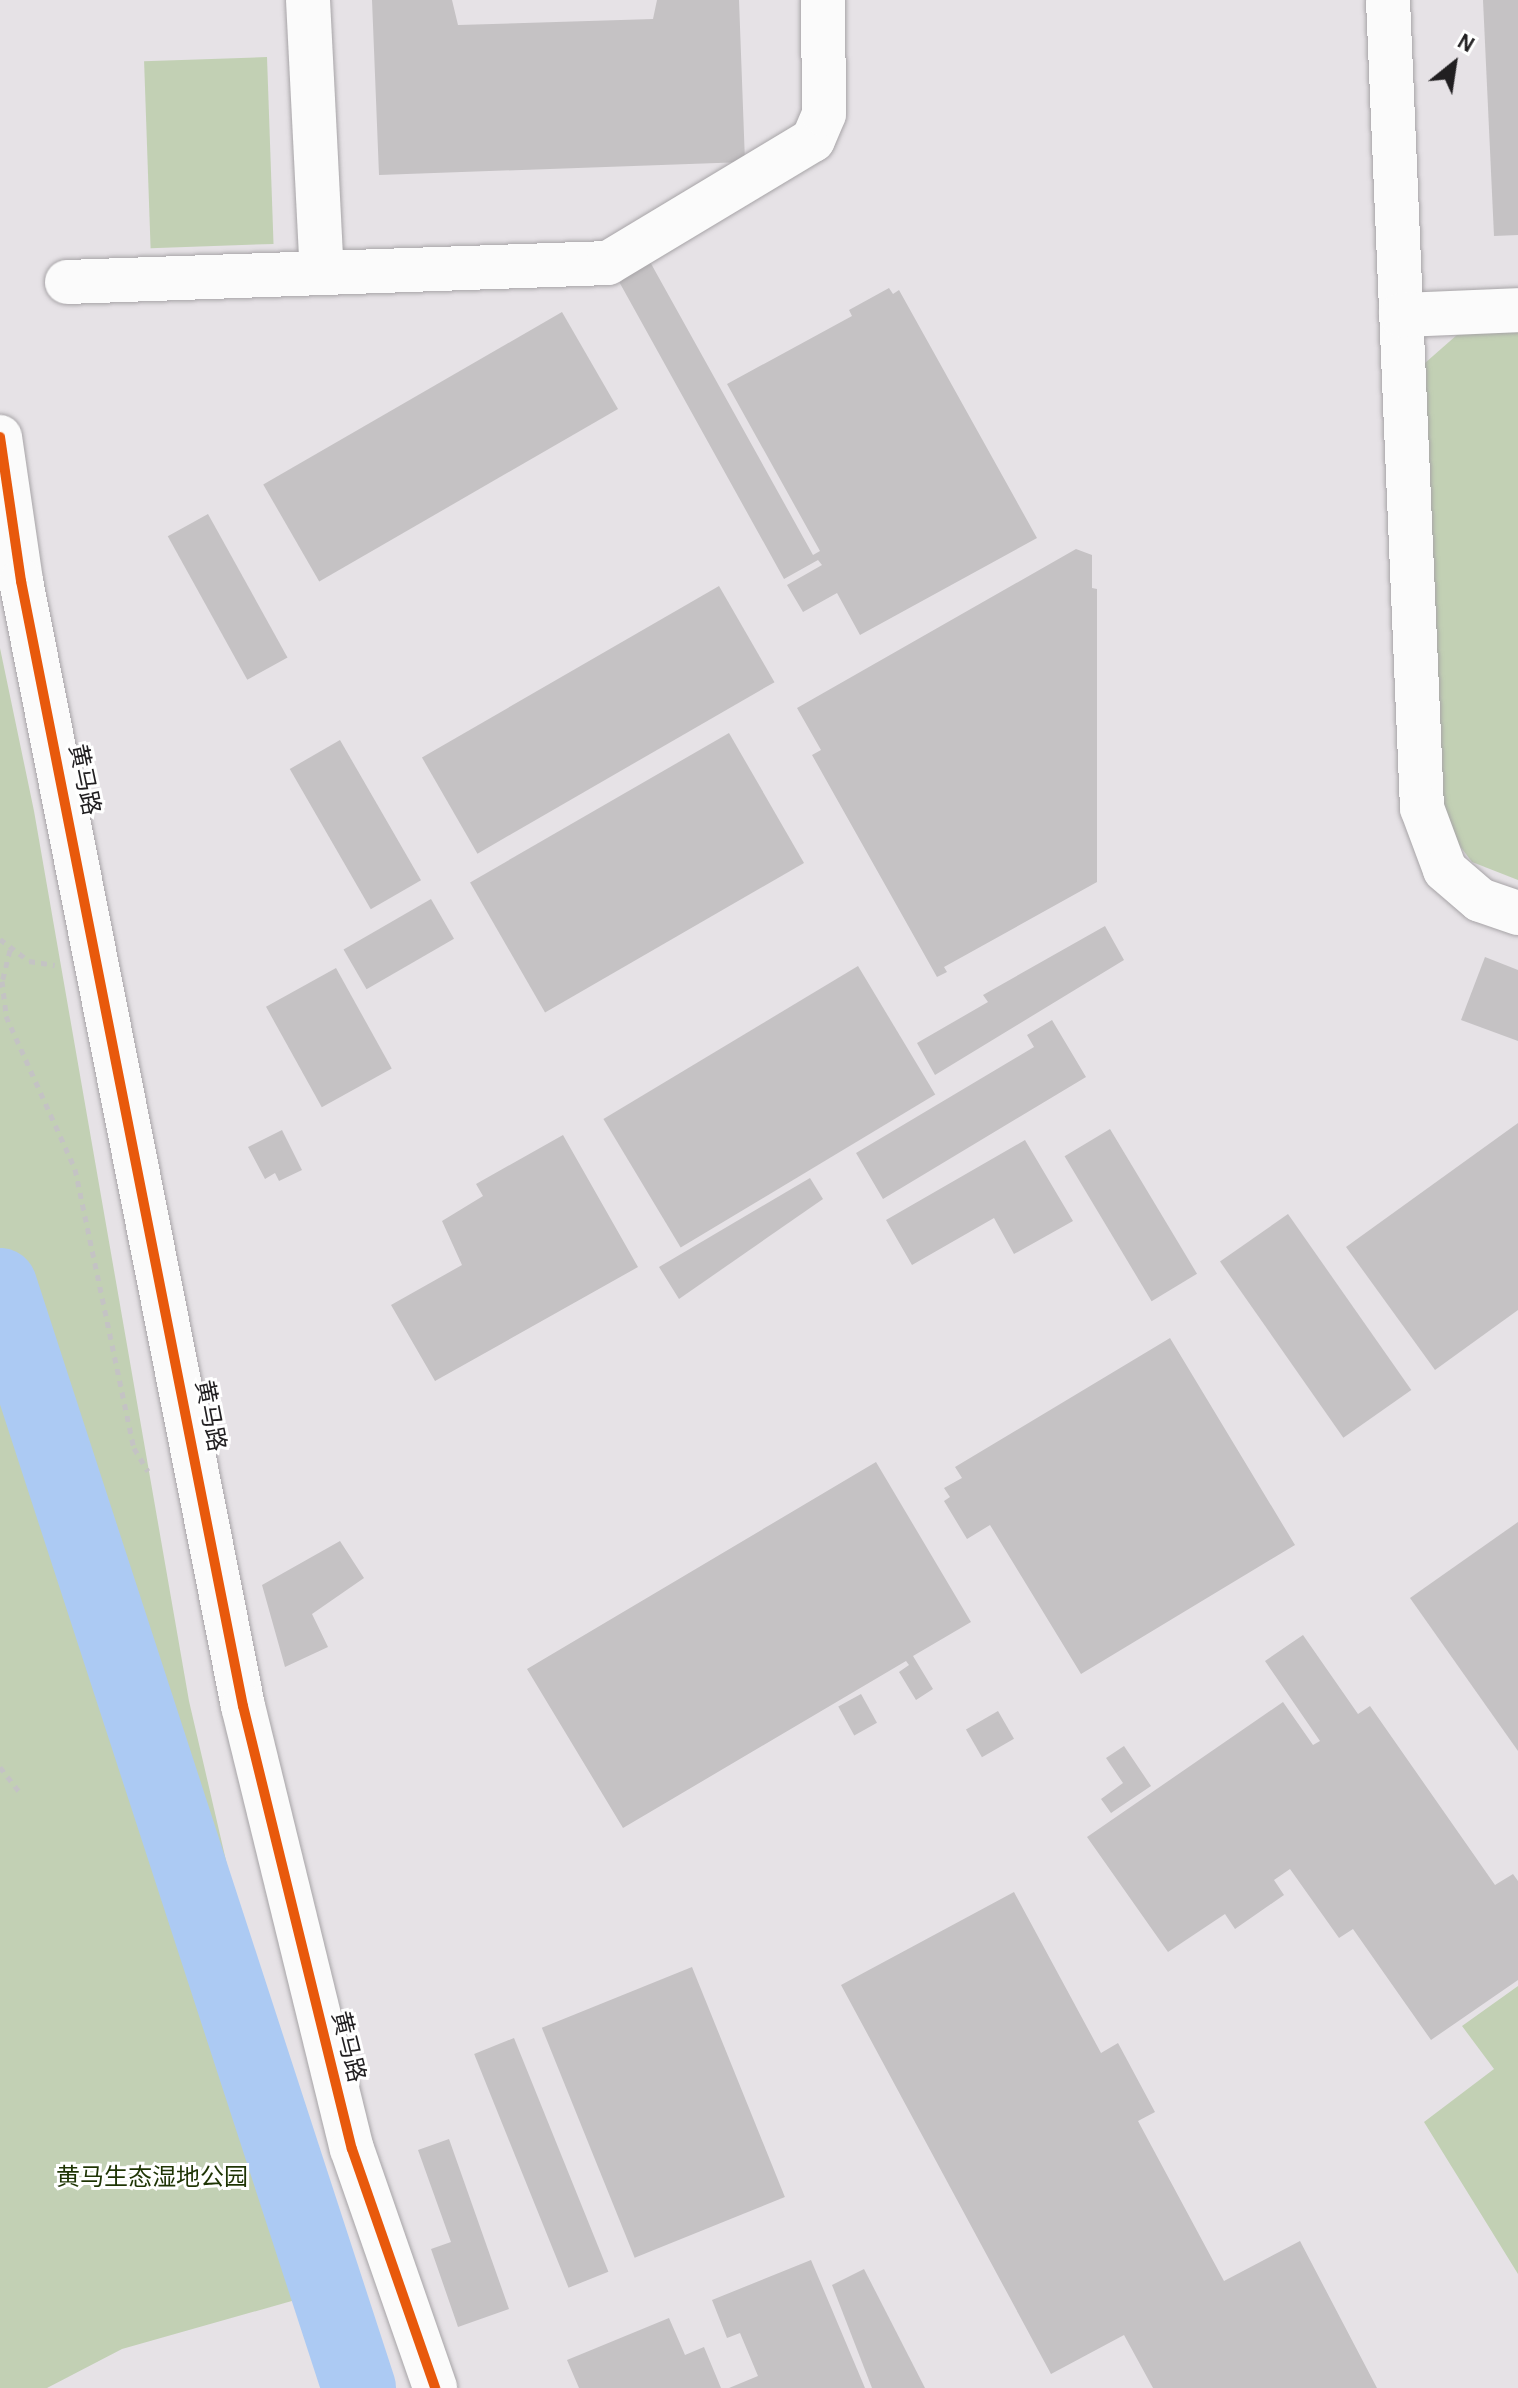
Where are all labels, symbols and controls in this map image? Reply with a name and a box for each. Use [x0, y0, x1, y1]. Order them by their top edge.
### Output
north arrow [1414, 24, 1494, 104]
text: N [1454, 30, 1478, 57]
street label: 黄马路 [61, 742, 105, 818]
street label: 黄马路 [188, 1378, 230, 1454]
street label: 黄马路 [324, 2009, 370, 2085]
park label: 黄马生态湿地公园 [56, 2165, 248, 2193]

